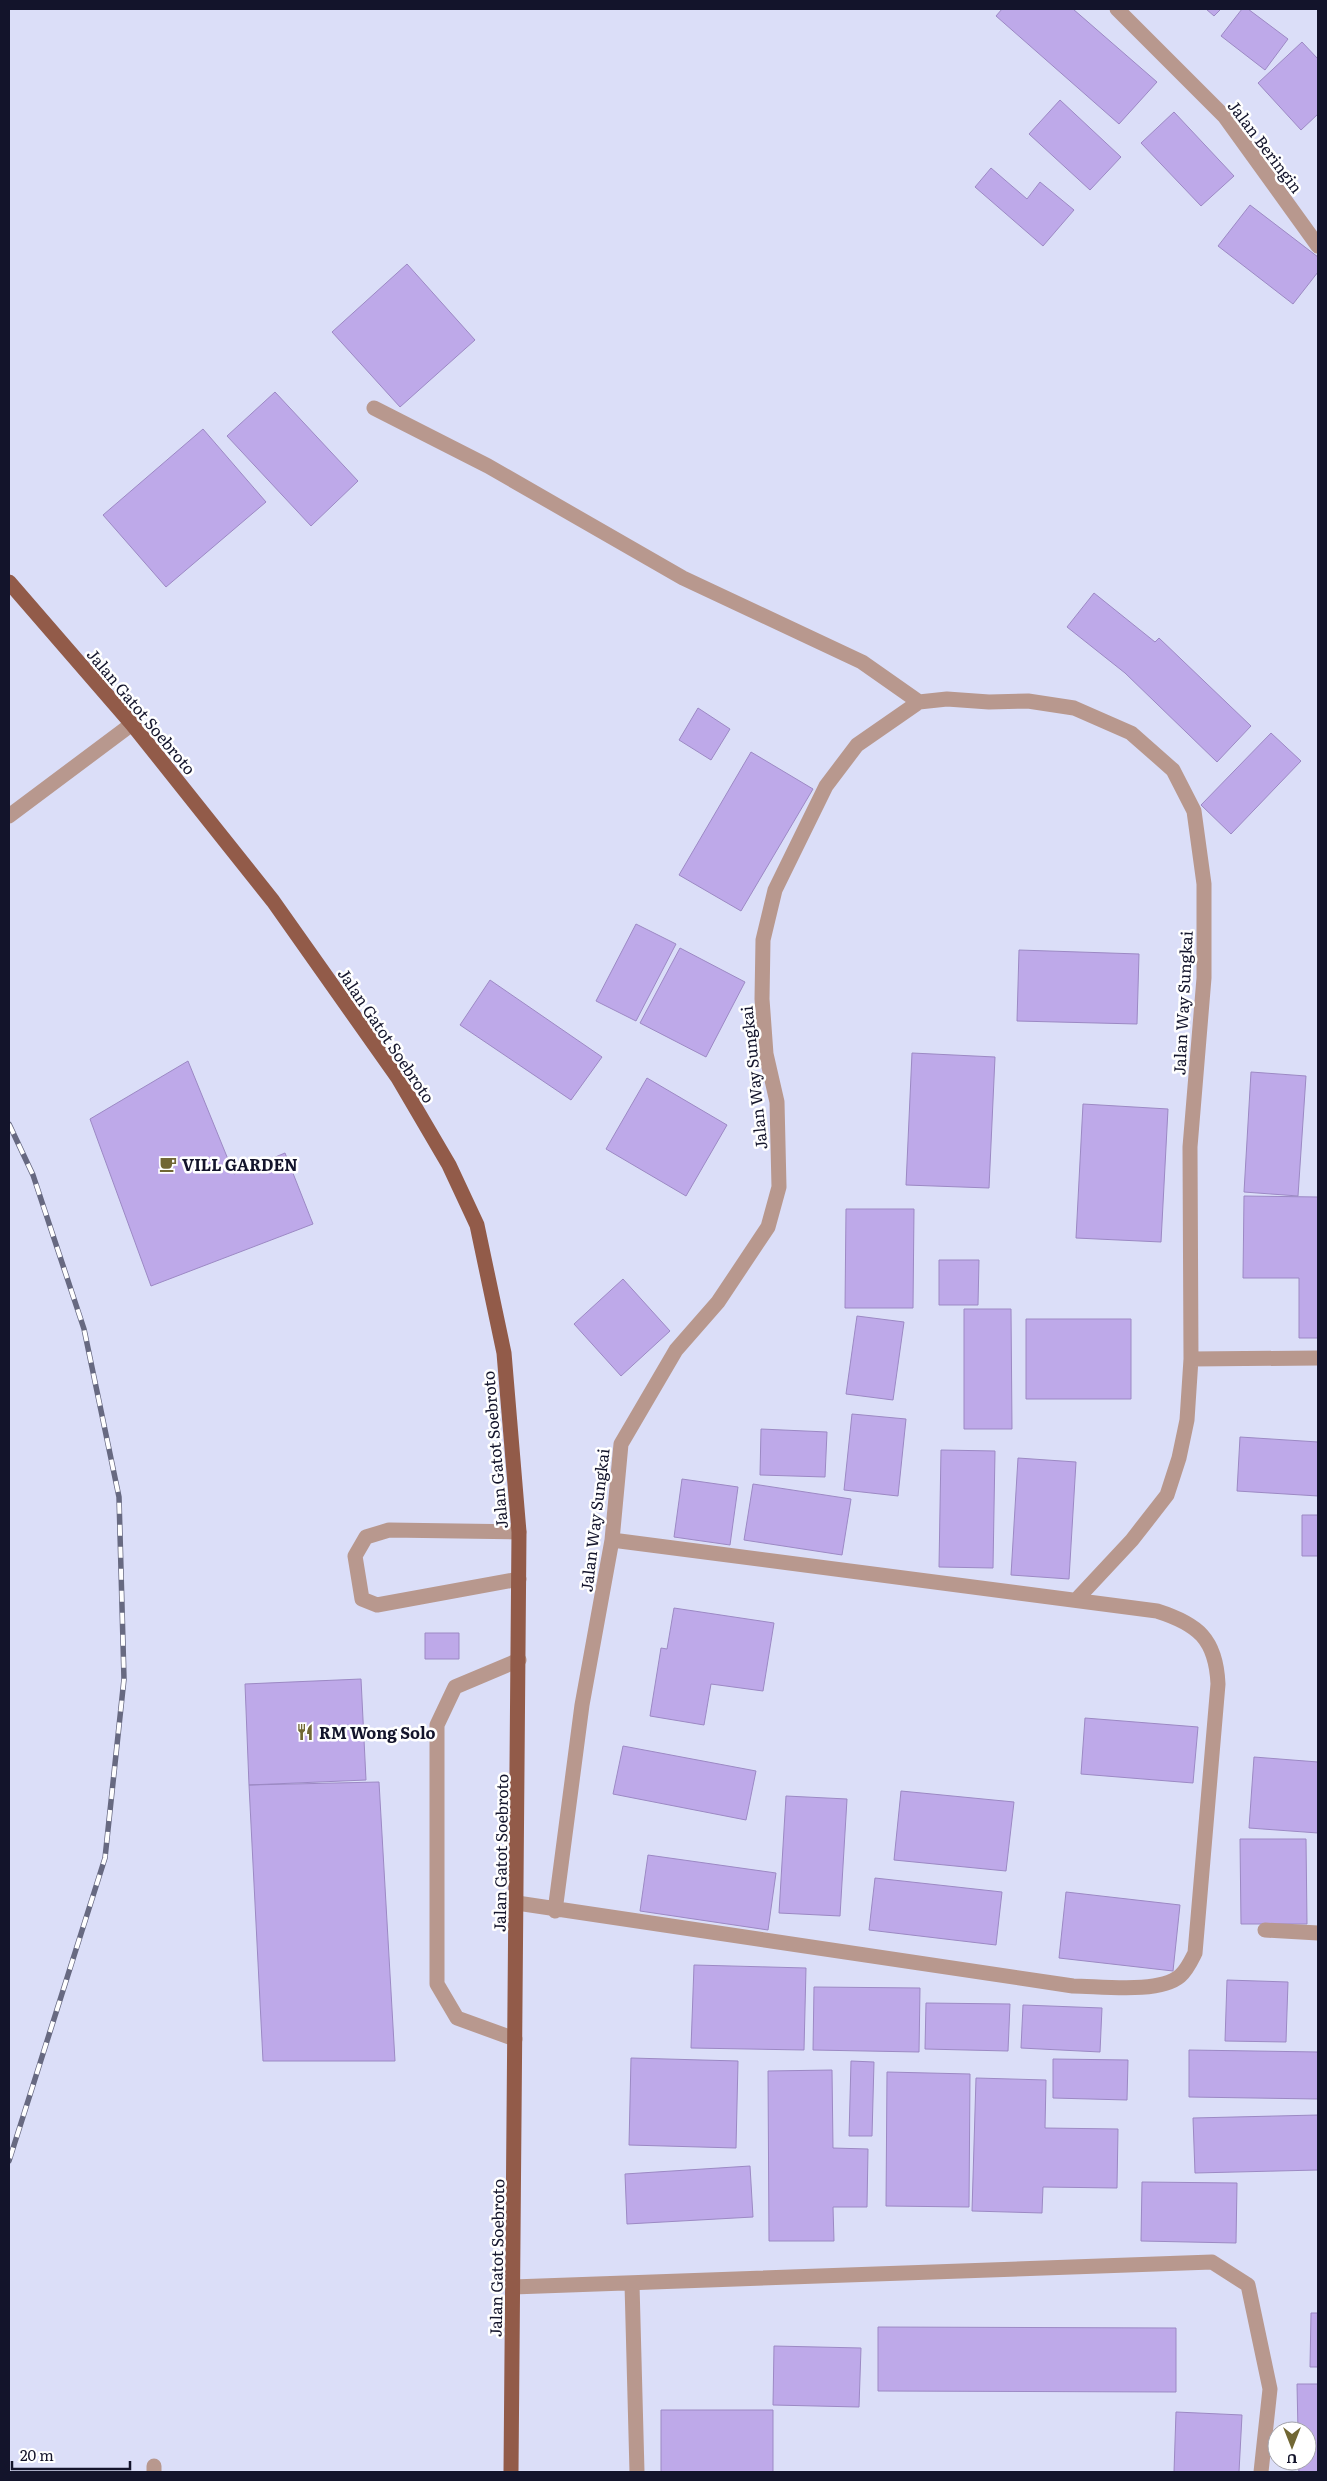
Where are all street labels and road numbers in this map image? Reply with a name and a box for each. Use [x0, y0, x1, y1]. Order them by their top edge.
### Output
street label: Jalan Beringin [1223, 94, 1309, 198]
street label: Jalan Gatot Soebroto [82, 643, 202, 779]
street label: Jalan Way Sungkai [1166, 930, 1198, 1076]
street label: Jalan Gatot Soebroto [333, 963, 441, 1107]
street label: Jalan Way Sungkai [734, 1005, 772, 1151]
street label: Jalan Gatot Soebroto [475, 1370, 513, 1530]
street label: Jalan Way Sungkai [573, 1447, 615, 1593]
street label: Jalan Gatot Soebroto [487, 1774, 513, 1932]
street label: Jalan Gatot Soebroto [483, 2179, 509, 2337]

